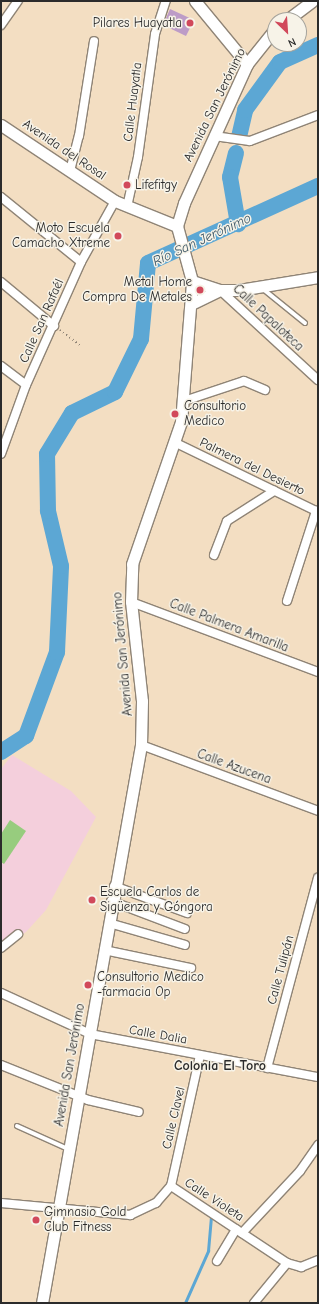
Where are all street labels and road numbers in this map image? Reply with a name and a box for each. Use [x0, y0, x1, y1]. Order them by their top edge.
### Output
street label: Avenida San Jerónimo [181, 46, 249, 164]
street label: Calle Huayatla [120, 62, 146, 142]
street label: Avenida del Rosal [19, 116, 109, 184]
street label: Calle San Rafaél [16, 277, 68, 365]
street label: Calle Papaloteca [230, 281, 306, 355]
street label: Palmera del Desierto [197, 435, 307, 499]
street label: Avenida San Jerónimo [110, 591, 136, 717]
street label: Calle Palmera Amarilla [167, 596, 291, 656]
street label: Calle Azucena [195, 746, 273, 788]
street label: Calle Tulipán [264, 934, 298, 1006]
street label: Avenida San Jerónimo [51, 1002, 89, 1128]
street label: Calle Dalia [128, 1022, 188, 1048]
street label: Calle Clavel [159, 1085, 189, 1151]
street label: Calle Violeta [181, 1175, 247, 1225]

